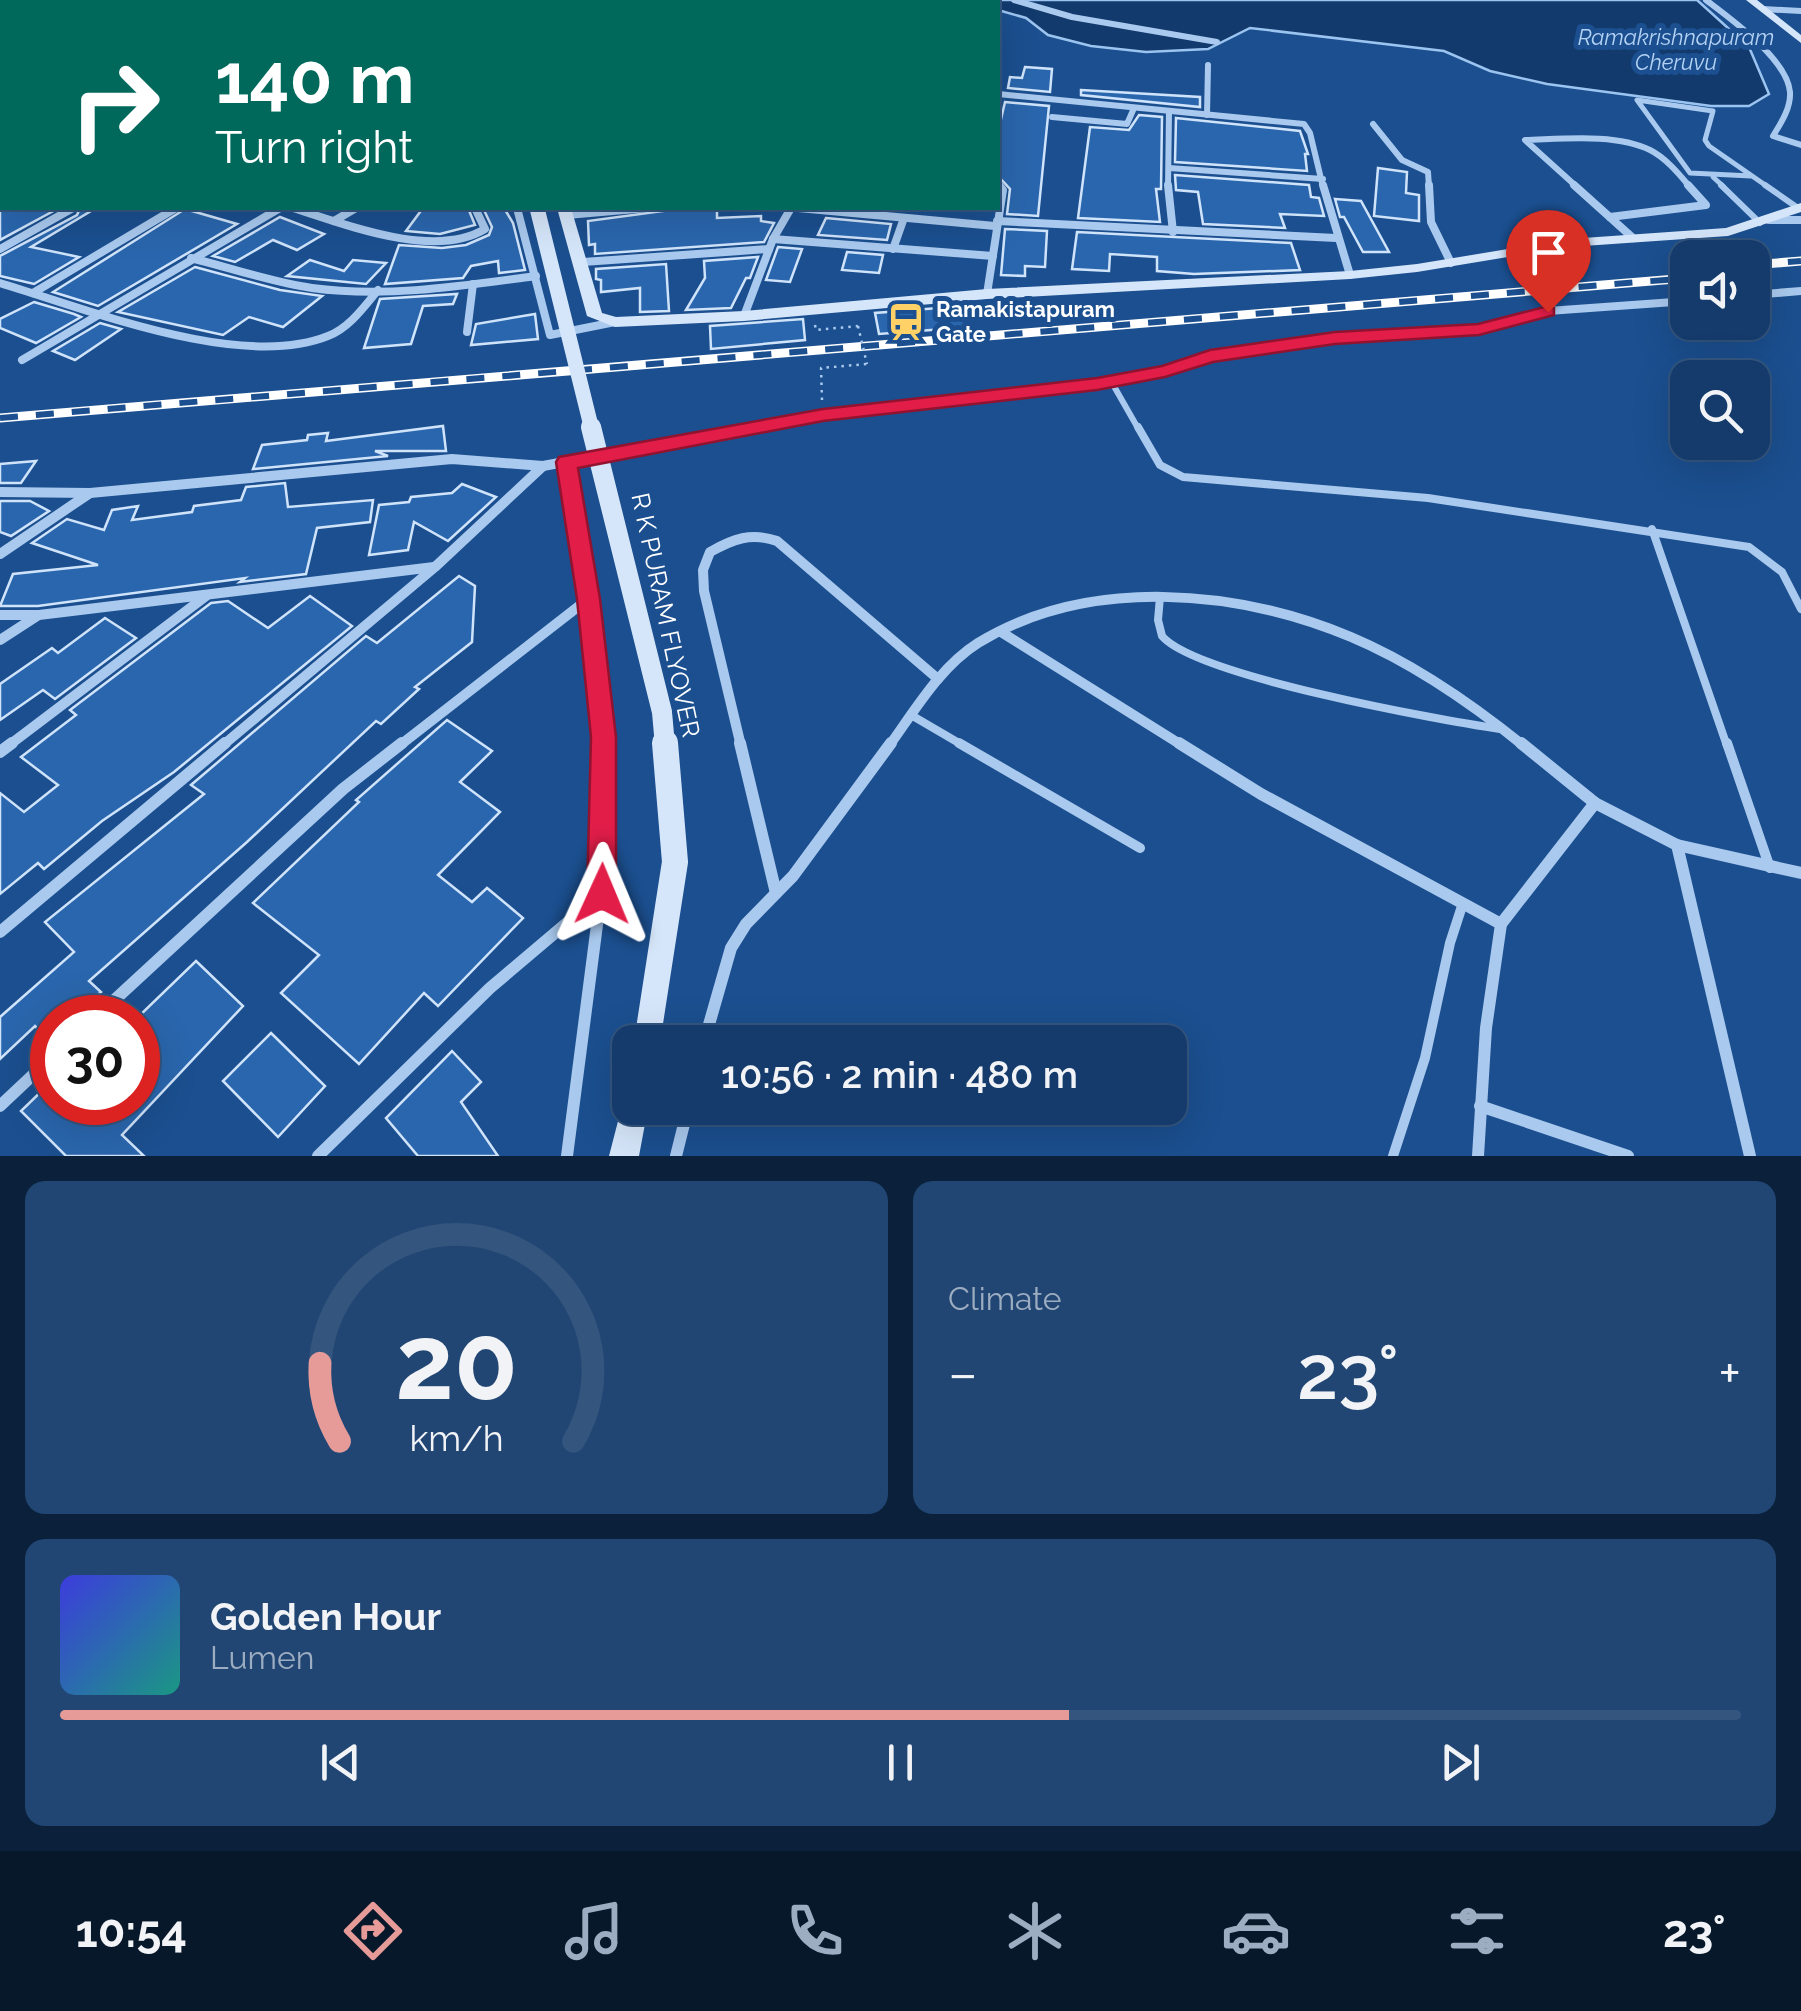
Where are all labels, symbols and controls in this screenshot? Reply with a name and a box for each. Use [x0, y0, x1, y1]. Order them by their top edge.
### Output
water label: Ramakrishnapuram Cheruvu [1578, 24, 1774, 75]
text: 140 m [215, 37, 415, 119]
icon: right [50, 40, 180, 170]
text: Turn right [215, 121, 413, 174]
pin [1506, 210, 1591, 313]
icon: arrive [1521, 225, 1576, 280]
map controls [1670, 240, 1770, 460]
button: sound [1670, 240, 1770, 340]
place label: Ramakistapuram Gate [936, 296, 1115, 347]
station icon: Ramakistapuram Gate [885, 301, 927, 343]
button: search [1670, 360, 1770, 460]
street label: R K PURAM FLYOVER [625, 490, 707, 740]
position arrow [550, 842, 654, 946]
speed limit sign: 30 [30, 995, 160, 1125]
text: 10:56 · 2 min · 480 m [721, 1052, 1078, 1097]
text: Climate [948, 1280, 1062, 1317]
text: 20 [395, 1301, 518, 1423]
text: 23° [1297, 1328, 1399, 1417]
text: − [948, 1341, 978, 1406]
text: + [1718, 1341, 1741, 1406]
text: km/h [409, 1417, 504, 1459]
text: Golden Hour [210, 1594, 441, 1639]
text: Lumen [210, 1639, 314, 1676]
icon: previous [313, 1735, 368, 1790]
icon: pause [873, 1735, 928, 1790]
icon: next [1433, 1735, 1488, 1790]
icon: directions [338, 1896, 408, 1966]
icon: music [559, 1896, 629, 1966]
icon: phone [780, 1896, 850, 1966]
icon: climate [1000, 1896, 1070, 1966]
icon: car [1221, 1896, 1291, 1966]
icon: filters [1442, 1896, 1512, 1966]
text: 10:54 [75, 1905, 187, 1958]
text: 23° [1663, 1905, 1726, 1958]

